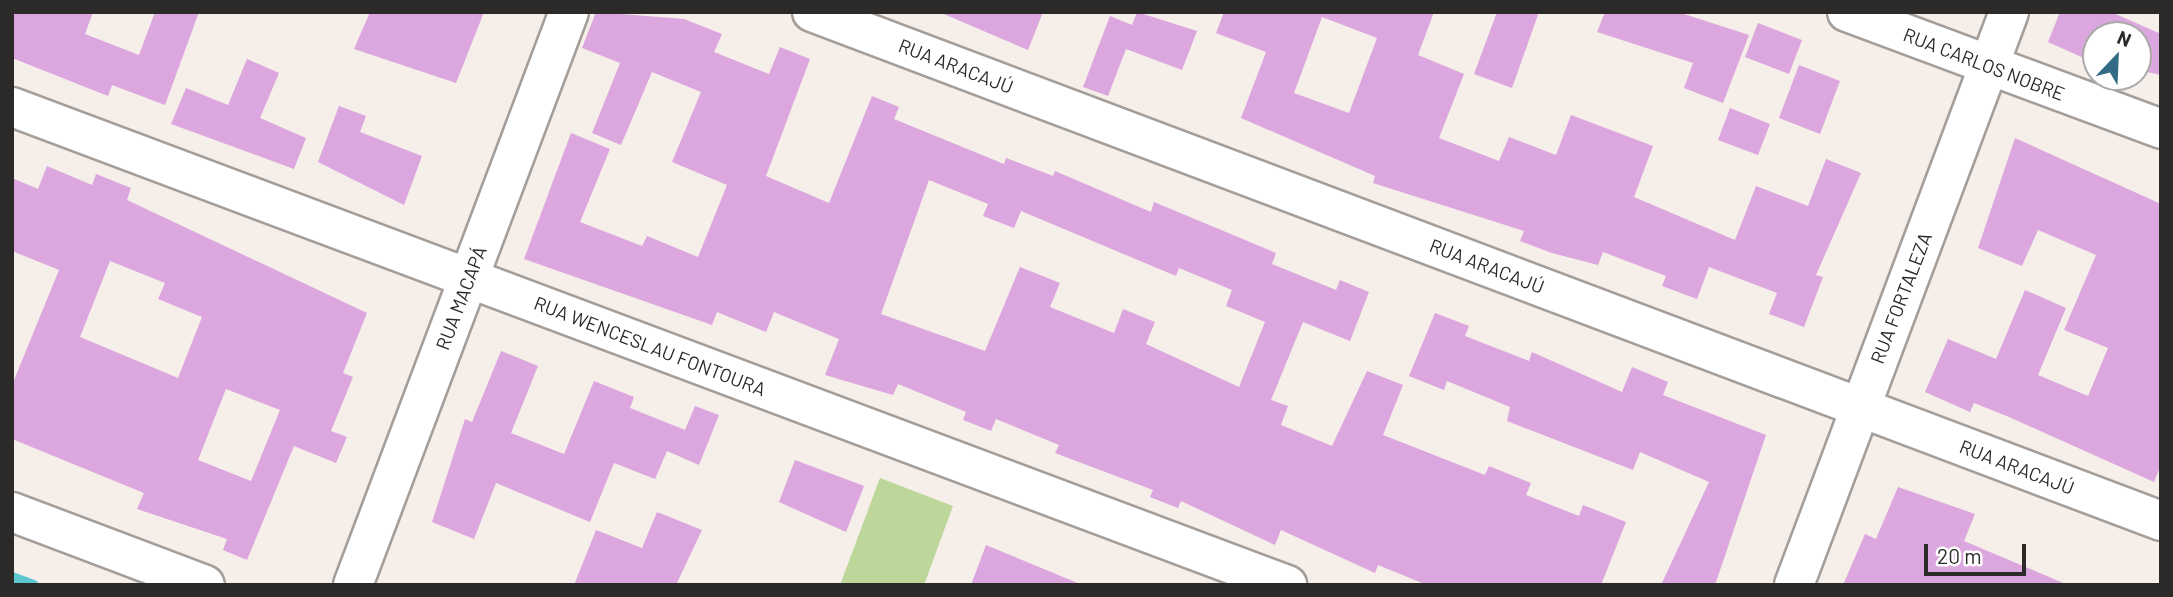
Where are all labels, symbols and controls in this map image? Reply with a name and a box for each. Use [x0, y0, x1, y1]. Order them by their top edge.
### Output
north arrow [2082, 21, 2152, 91]
street label: RUA CARLOS NOBRE [1900, 23, 2068, 105]
text: N [2114, 25, 2135, 51]
street label: RUA ARACAJÚ [895, 34, 1017, 98]
street label: RUA FORTALEZA [1865, 229, 1937, 367]
street label: RUA ARACAJÚ [1426, 234, 1548, 298]
street label: RUA MACAPÁ [431, 243, 491, 353]
street label: RUA WENCESLAU FONTOURA [531, 291, 769, 401]
street label: RUA ARACAJÚ [1956, 435, 2078, 499]
scale bar [1928, 530, 2030, 574]
text: 20 m [1937, 543, 1982, 568]

